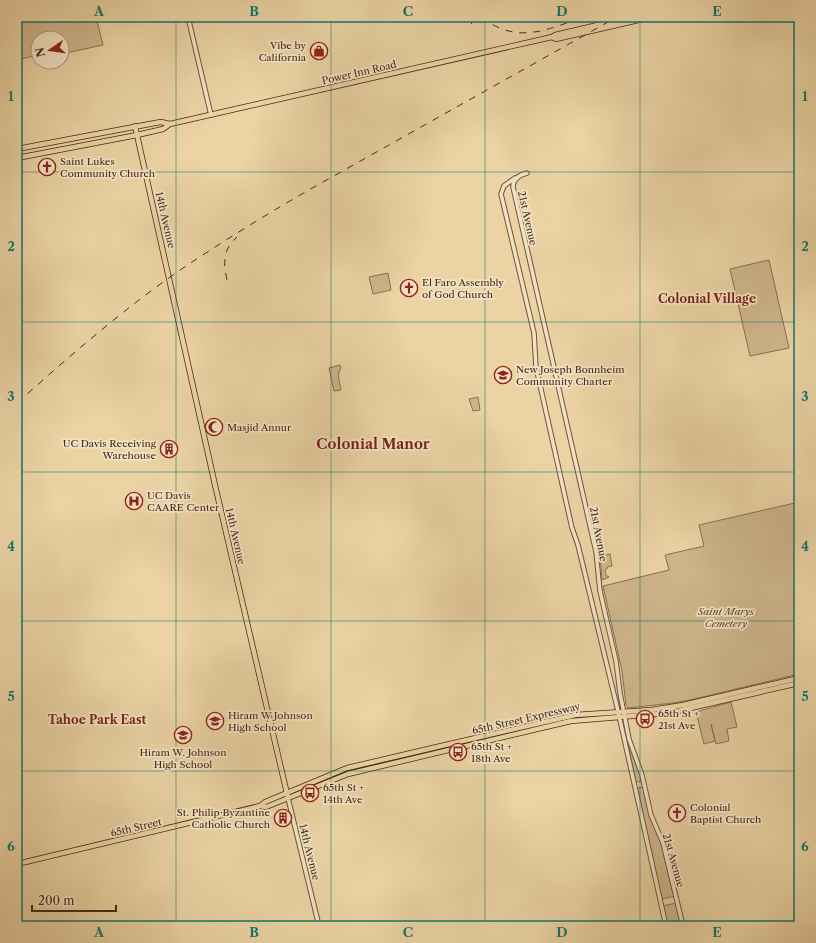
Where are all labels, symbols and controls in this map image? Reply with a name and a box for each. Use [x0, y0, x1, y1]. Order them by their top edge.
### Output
text: A [93, 3, 105, 19]
text: B [249, 3, 259, 19]
text: C [403, 3, 413, 19]
text: D [556, 3, 568, 19]
text: E [712, 3, 722, 19]
north arrow [30, 30, 70, 70]
place label: Vibe by California [259, 39, 307, 64]
shop icon: Vibe by California [309, 41, 329, 61]
text: N [32, 46, 48, 58]
street label: Power Inn Road [321, 58, 398, 87]
text: 1 [8, 88, 14, 104]
text: 1 [802, 88, 808, 104]
place label: Saint Lukes Community Church [60, 155, 156, 180]
church icon: Saint Lukes Community Church [37, 157, 57, 177]
street label: 21st Avenue [515, 190, 540, 247]
street label: 14th Avenue [153, 191, 178, 250]
text: 2 [7, 238, 15, 254]
text: 2 [801, 238, 809, 254]
place label: El Faro Assembly of God Church [422, 276, 504, 301]
church icon: El Faro Assembly of God Church [399, 278, 419, 298]
district label: Colonial Village [658, 291, 756, 306]
place label: New Joseph Bonnheim Community Charter [516, 363, 625, 388]
school or university icon: New Joseph Bonnheim Community Charter [493, 365, 513, 385]
text: 3 [7, 388, 15, 404]
text: 3 [801, 388, 809, 404]
mosque icon: Masjid Annur [204, 417, 224, 437]
place label: Masjid Annur [227, 421, 292, 434]
district label: Colonial Manor [316, 435, 430, 453]
place label: UC Davis Receiving Warehouse [63, 437, 157, 462]
building icon: UC Davis Receiving Warehouse [159, 439, 179, 459]
place label: UC Davis CAARE Center [147, 489, 220, 514]
hospital icon: UC Davis CAARE Center [124, 491, 144, 511]
street label: 21st Avenue [587, 506, 610, 563]
street label: 14th Avenue [223, 507, 248, 566]
text: 4 [7, 538, 15, 554]
text: 4 [801, 538, 809, 554]
park label: Saint Marys Cemetery [697, 605, 755, 630]
text: 5 [7, 688, 15, 704]
text: 5 [801, 688, 809, 704]
street label: 65th Street Expressway [471, 700, 582, 737]
place label: 65th St + 21st Ave [658, 707, 699, 732]
place label: Hiram W Johnson High School [228, 709, 313, 734]
bus stop icon: 65th St + 21st Ave [635, 709, 655, 729]
school or university icon: Hiram W Johnson High School [205, 711, 225, 731]
district label: Tahoe Park East [48, 712, 147, 727]
school or university icon: Hiram W. Johnson High School [173, 725, 193, 745]
place label: 65th St + 18th Ave [471, 740, 512, 765]
bus stop icon: 65th St + 18th Ave [448, 742, 468, 762]
place label: Hiram W. Johnson High School [140, 746, 227, 771]
place label: 65th St + 14th Ave [323, 781, 364, 806]
bus stop icon: 65th St + 14th Ave [300, 783, 320, 803]
place label: Colonial Baptist Church [690, 801, 762, 826]
church icon: Colonial Baptist Church [667, 803, 687, 823]
place label: St. Philip Byzantine Catholic Church [177, 806, 271, 831]
building icon: St. Philip Byzantine Catholic Church [273, 808, 293, 828]
street label: 65th Street [109, 815, 163, 840]
street label: 14th Avenue [296, 823, 323, 882]
street label: 21st Avenue [660, 832, 688, 889]
text: 6 [7, 838, 15, 854]
text: 6 [801, 838, 809, 854]
scale bar [32, 887, 116, 913]
text: 200 m [38, 893, 75, 908]
text: A [93, 924, 105, 940]
text: B [249, 924, 259, 940]
text: C [403, 924, 413, 940]
text: D [556, 924, 568, 940]
text: E [712, 924, 722, 940]

